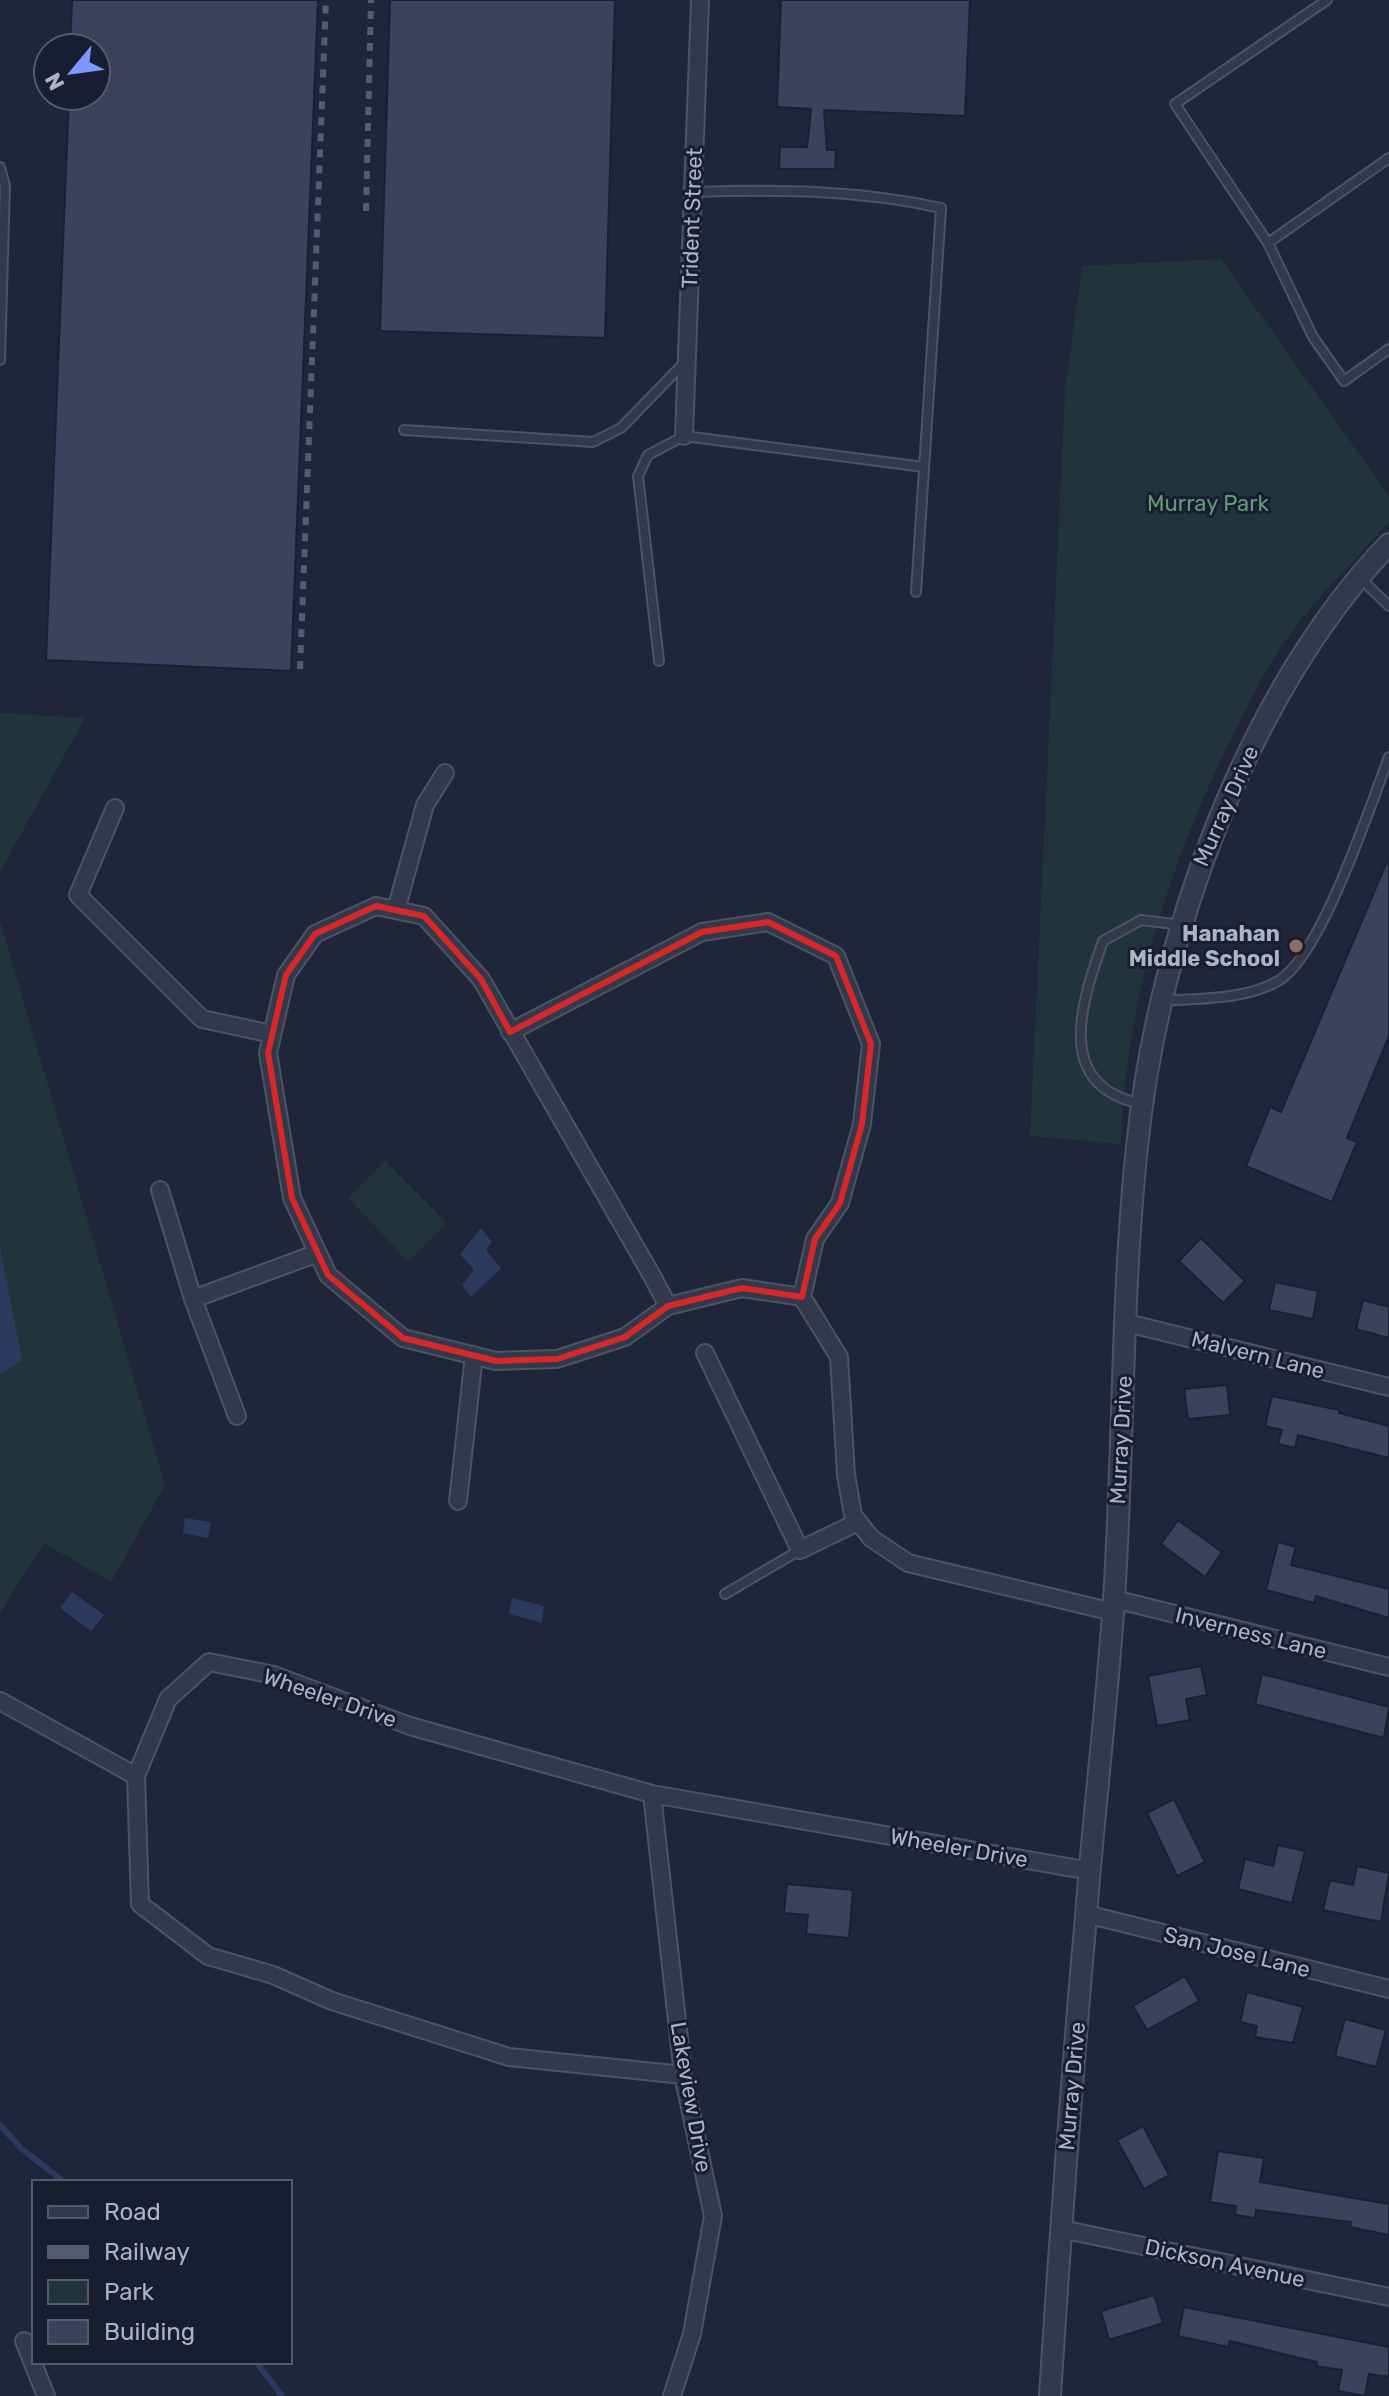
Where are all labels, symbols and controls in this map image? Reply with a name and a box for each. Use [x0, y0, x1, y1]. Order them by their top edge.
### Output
north arrow [32, 32, 112, 112]
text: N [39, 68, 71, 95]
street label: Trident Street [676, 147, 708, 289]
park label: Murray Park [1147, 490, 1270, 517]
street label: Murray Drive [1187, 742, 1265, 870]
place label: Hanahan Middle School [1129, 920, 1280, 972]
marker: Hanahan Middle School [1287, 937, 1305, 955]
street label: Malvern Lane [1189, 1325, 1327, 1385]
street label: Murray Drive [1104, 1375, 1138, 1505]
street label: Inverness Lane [1172, 1601, 1330, 1665]
street label: Wheeler Drive [260, 1663, 400, 1733]
street label: Wheeler Drive [888, 1823, 1030, 1873]
street label: San Jose Lane [1161, 1921, 1313, 1983]
street label: Lakeview Drive [664, 2020, 718, 2174]
street label: Murray Drive [1053, 2021, 1091, 2151]
legend [32, 2180, 292, 2364]
text: Road [104, 2198, 161, 2226]
street label: Dickson Avenue [1143, 2233, 1307, 2293]
text: Railway [104, 2238, 190, 2266]
text: Park [104, 2278, 155, 2306]
text: Building [104, 2318, 195, 2346]

